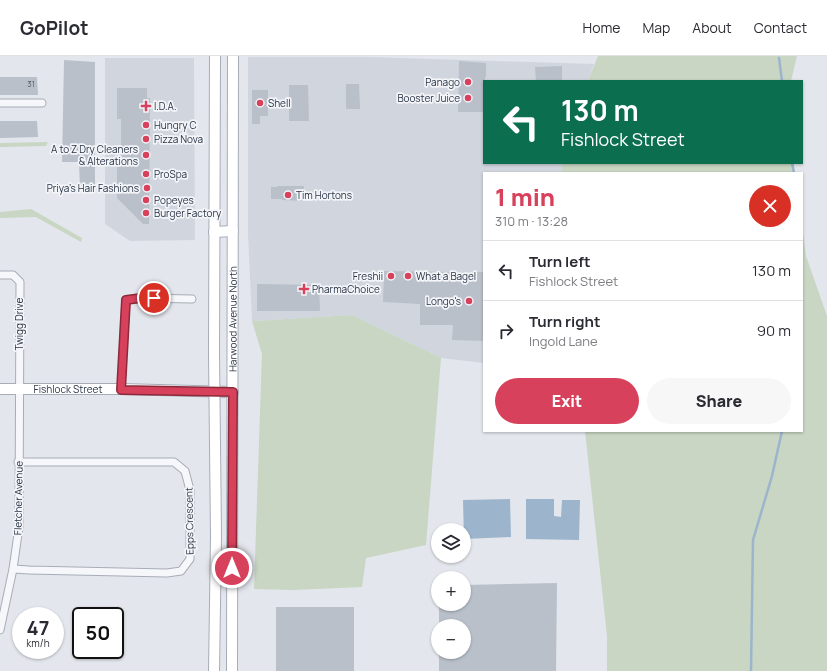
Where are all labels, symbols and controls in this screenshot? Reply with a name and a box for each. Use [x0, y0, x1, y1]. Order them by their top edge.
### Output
text: GoPilot [20, 15, 88, 41]
text: Home [583, 18, 620, 37]
text: Map [642, 18, 670, 37]
text: About [692, 18, 732, 37]
text: Contact [754, 18, 807, 37]
place label: Panago [425, 75, 460, 89]
marker: Panago [463, 77, 473, 87]
house number: 31 [27, 78, 35, 89]
place label: Booster Juice [397, 91, 460, 105]
text: 130 m [561, 91, 639, 129]
marker: Booster Juice [463, 93, 473, 103]
place label: Shell [268, 96, 291, 110]
icon: left [495, 96, 547, 148]
marker: Shell [255, 98, 265, 108]
place label: I.D.A. [154, 99, 177, 113]
marker: I.D.A. [141, 101, 151, 111]
place label: Hungry C [154, 118, 197, 132]
marker: Hungry C [141, 120, 151, 130]
text: Fishlock Street [561, 127, 685, 151]
place label: Pizza Nova [154, 132, 203, 146]
marker: Pizza Nova [141, 134, 151, 144]
place label: A to Z Dry Cleaners & Alterations [51, 142, 138, 168]
marker: A to Z Dry Cleaners & Alterations [141, 150, 151, 160]
place label: ProSpa [154, 167, 187, 181]
marker: ProSpa [141, 169, 151, 179]
text: 1 min [495, 180, 555, 213]
place label: Priya's Hair Fashions [47, 181, 139, 195]
marker: Priya's Hair Fashions [142, 183, 152, 193]
button: close [749, 185, 791, 227]
place label: Tim Hortons [296, 188, 352, 202]
marker: Tim Hortons [283, 190, 293, 200]
place label: Popeyes [154, 193, 194, 207]
marker: Popeyes [141, 195, 151, 205]
place label: Burger Factory [154, 206, 222, 220]
marker: Burger Factory [141, 208, 151, 218]
text: 310 m · 13:28 [495, 212, 568, 230]
text: Turn left [529, 251, 591, 272]
icon: left [495, 260, 517, 282]
text: 130 m [752, 260, 791, 281]
street label: Harwood Avenue North [225, 266, 240, 372]
place label: Freshii [353, 269, 383, 283]
place label: What a Bagel [416, 269, 476, 283]
marker: Freshii [386, 271, 396, 281]
marker: What a Bagel [403, 271, 413, 281]
text: Fishlock Street [529, 272, 618, 290]
pin [137, 281, 171, 315]
place label: PharmaChoice [312, 282, 380, 296]
marker: PharmaChoice [299, 284, 309, 294]
icon: arrive [143, 287, 165, 309]
place label: Longo's [426, 294, 461, 308]
marker: Longo's [464, 296, 474, 306]
street label: Twigg Drive [12, 298, 26, 350]
text: Turn right [529, 311, 600, 332]
icon: right [495, 320, 517, 342]
text: 90 m [757, 320, 791, 341]
text: Ingold Lane [529, 332, 598, 350]
button: Exit [495, 378, 639, 424]
button: Share [647, 378, 791, 424]
street label: Fishlock Street [34, 382, 102, 396]
street label: Fletcher Avenue [10, 461, 26, 535]
street label: Epps Crescent [181, 487, 197, 555]
map controls [431, 523, 471, 659]
button: layers [431, 523, 471, 563]
position arrow [211, 547, 253, 589]
button: + [431, 571, 471, 611]
speed limit sign: 50 [72, 607, 124, 659]
text: 47 [27, 614, 49, 641]
button: − [431, 619, 471, 659]
text: km/h [26, 636, 50, 650]

